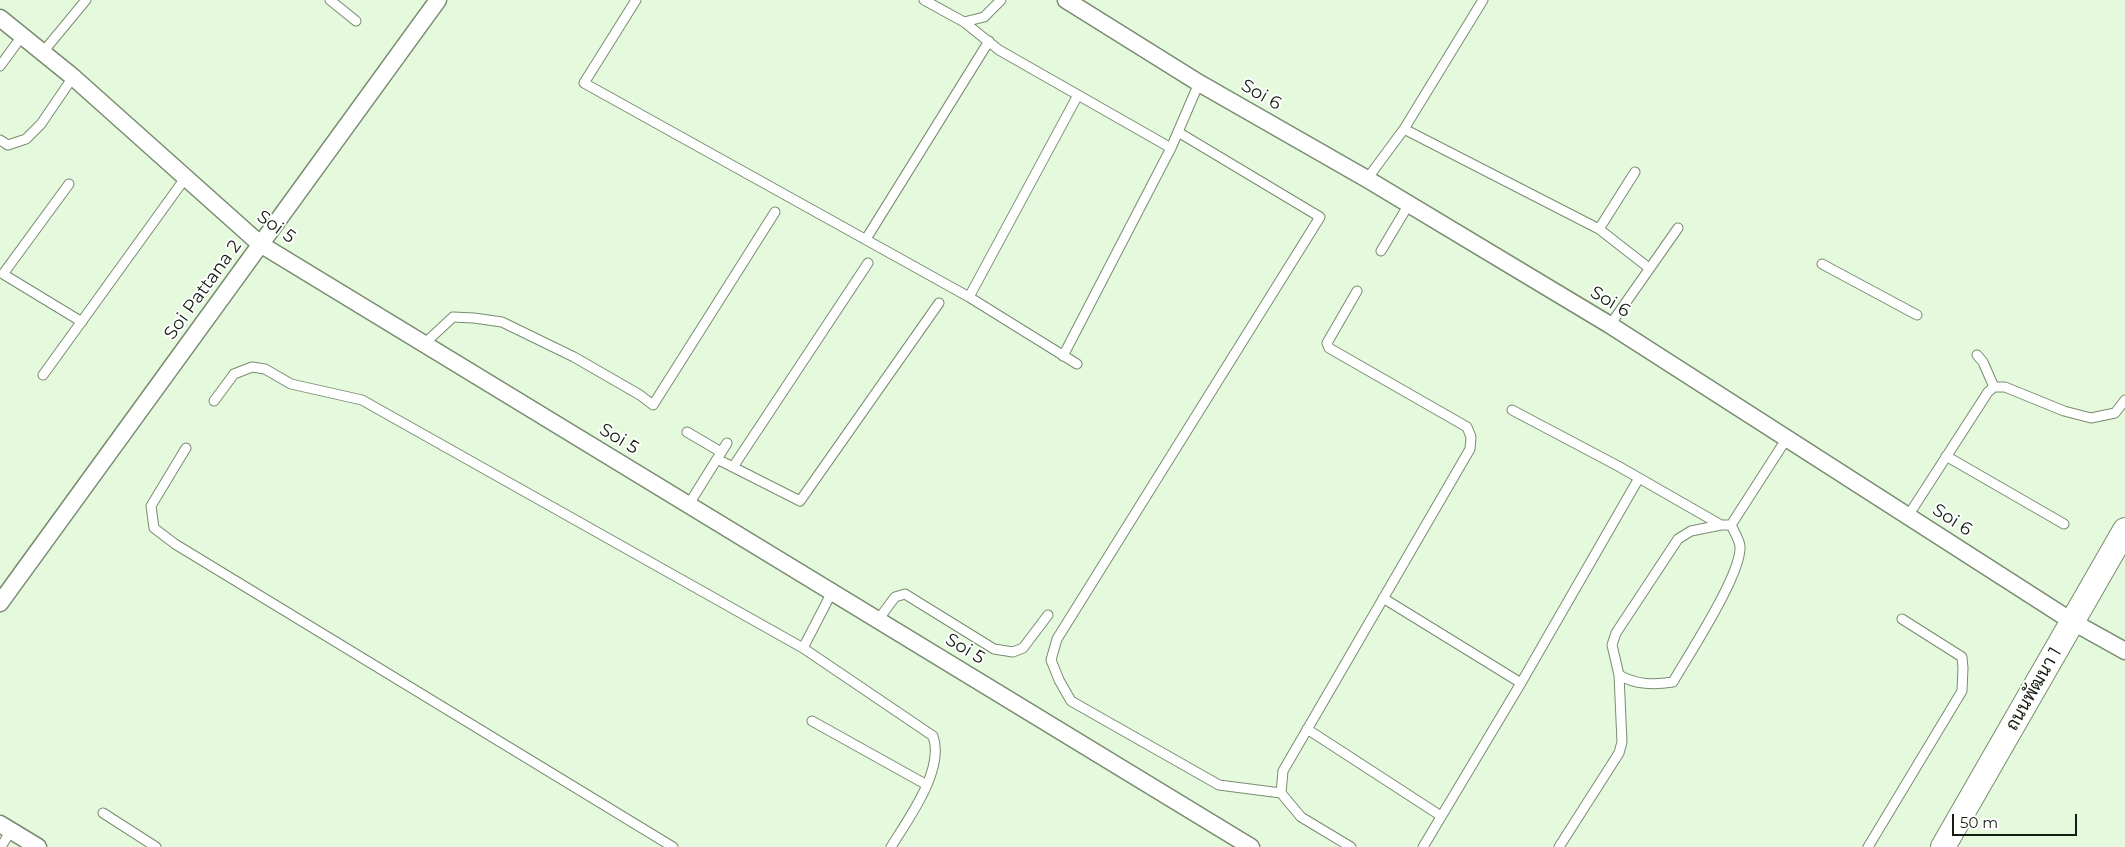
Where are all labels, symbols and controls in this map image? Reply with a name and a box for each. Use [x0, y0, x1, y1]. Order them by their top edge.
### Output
street label: Soi 6 [1237, 75, 1285, 115]
street label: Soi 5 [253, 206, 299, 248]
street label: Soi Pattana 2 [160, 236, 246, 344]
street label: Soi 6 [1586, 282, 1634, 322]
street label: Soi 5 [595, 419, 643, 459]
street label: Soi 6 [1928, 499, 1976, 541]
street label: Soi 5 [941, 629, 989, 669]
street label: ถนนพัฒนา 1 [2001, 643, 2067, 735]
scale bar [1955, 804, 2080, 836]
text: 50 m [1960, 813, 1998, 832]

